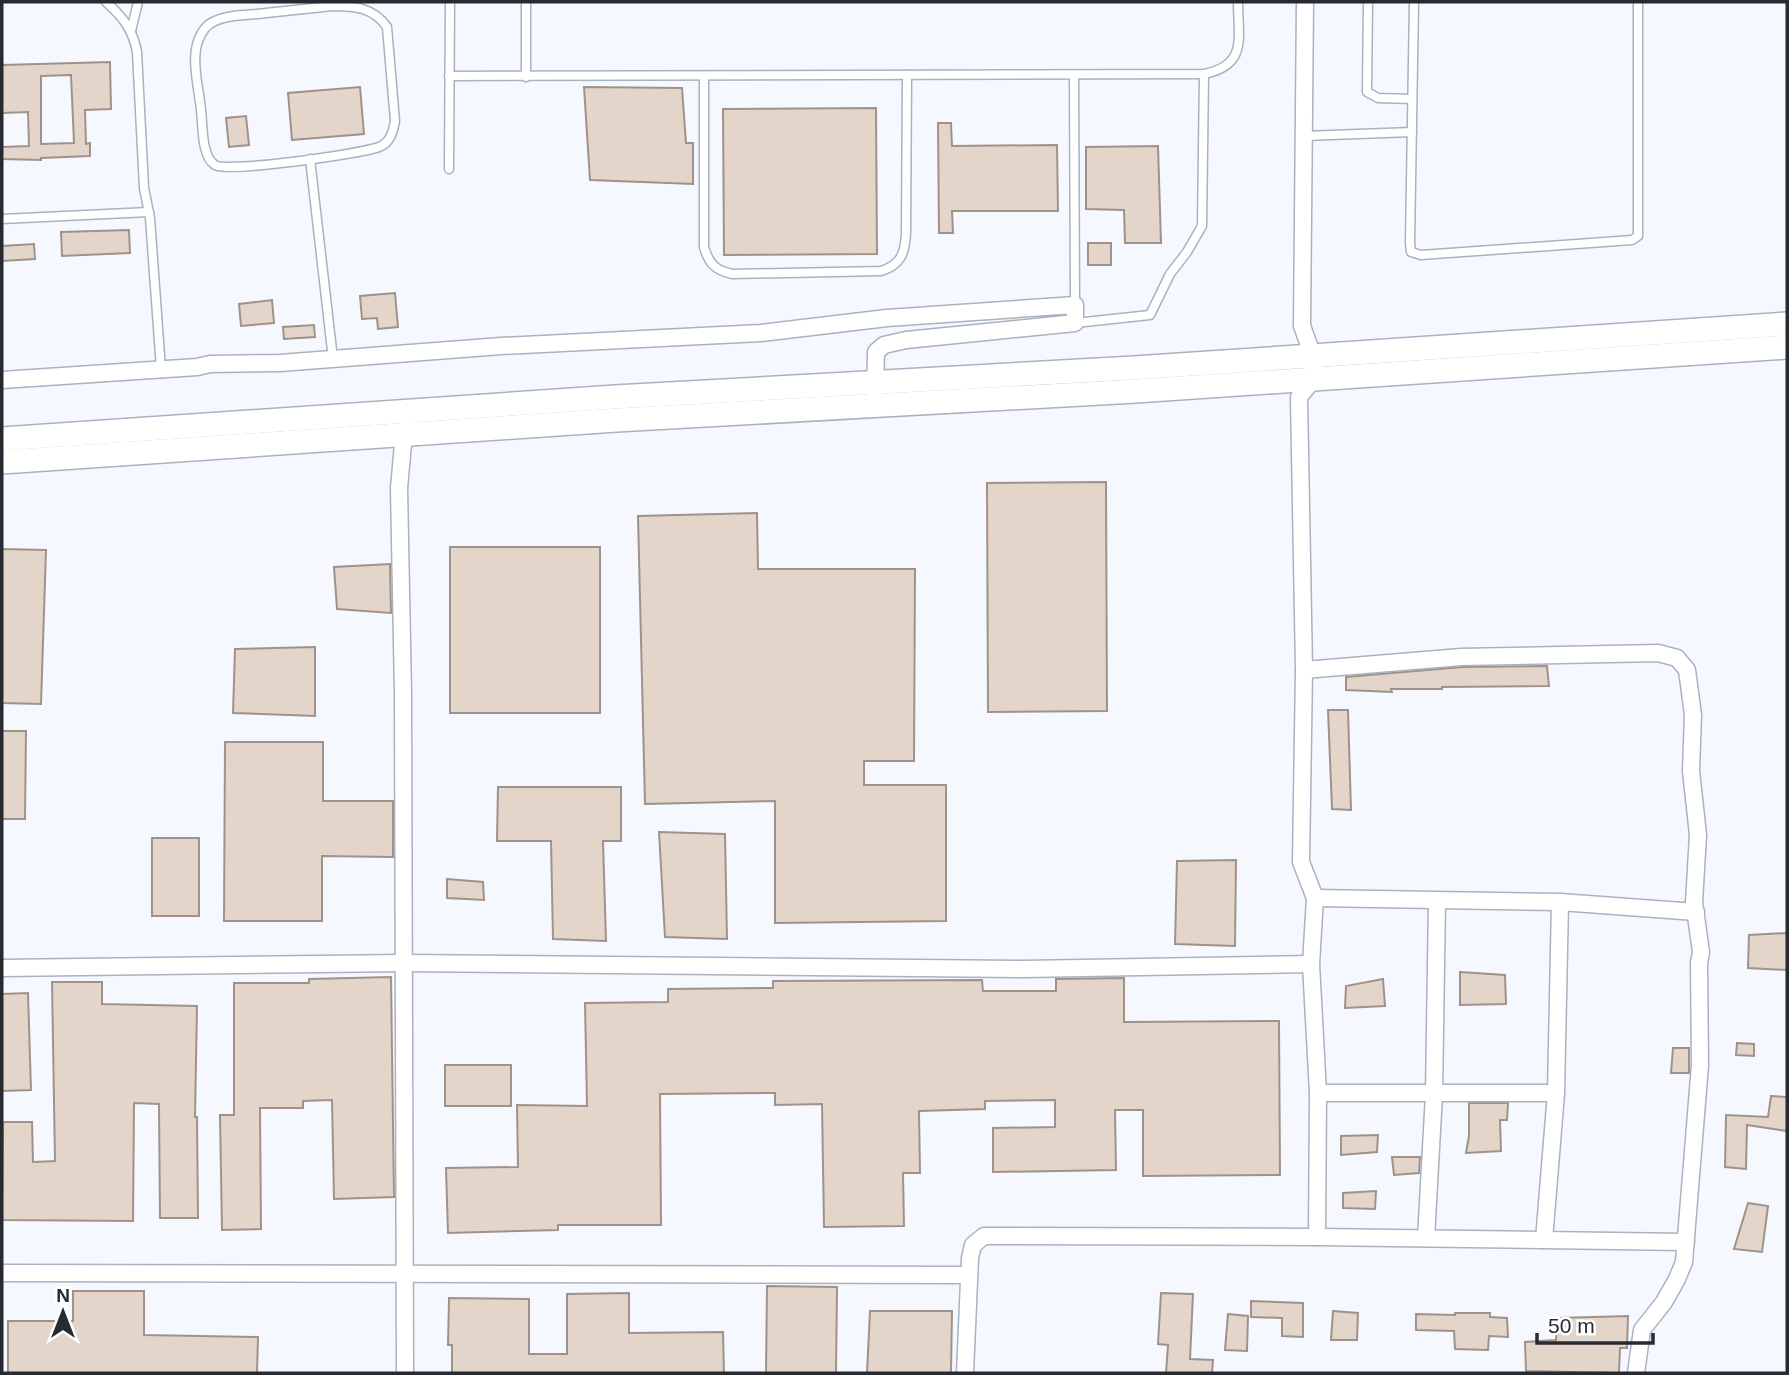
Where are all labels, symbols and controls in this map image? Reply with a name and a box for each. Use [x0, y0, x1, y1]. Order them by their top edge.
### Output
north arrow [28, 1277, 98, 1347]
text: N [56, 1285, 70, 1306]
scale bar [1537, 1302, 1652, 1346]
text: 50 m [1548, 1314, 1595, 1337]

